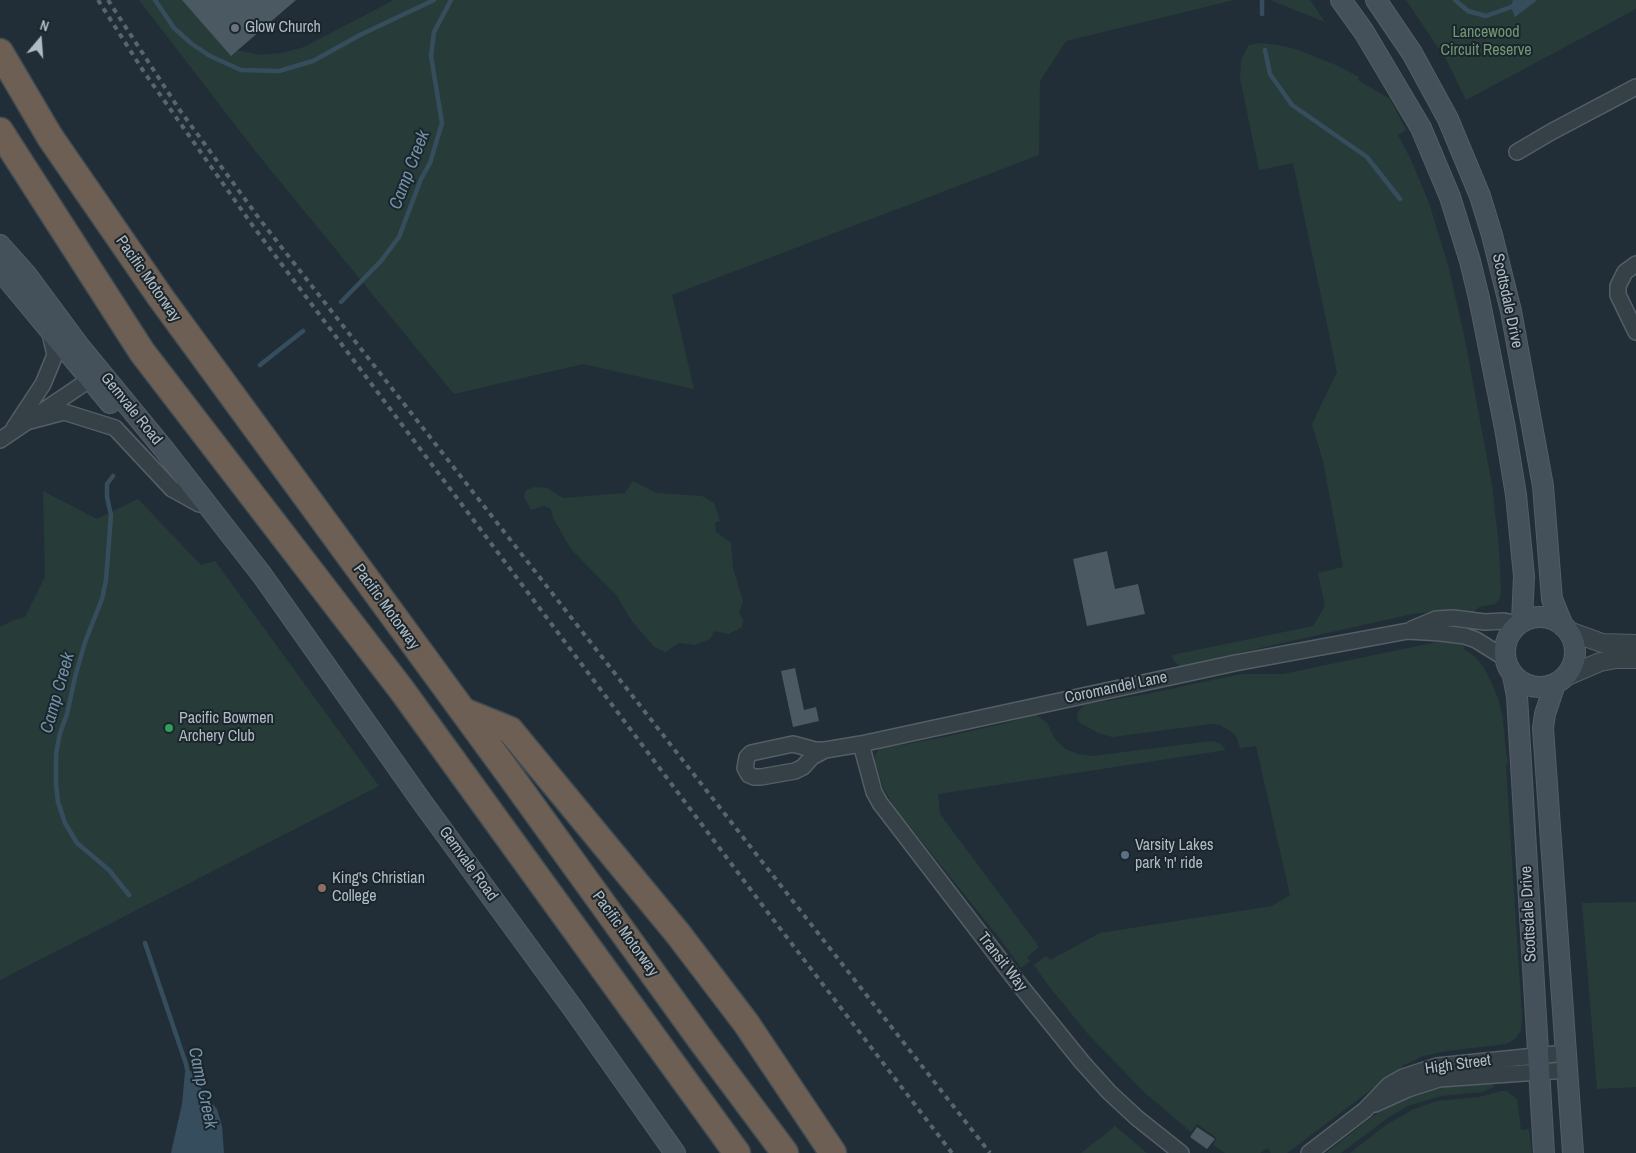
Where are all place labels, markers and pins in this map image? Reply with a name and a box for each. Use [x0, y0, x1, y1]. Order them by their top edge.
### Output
place label: Glow Church [245, 18, 321, 38]
marker: Glow Church [229, 22, 241, 34]
place label: Pacific Bowmen Archery Club [179, 709, 274, 747]
marker: Pacific Bowmen Archery Club [163, 722, 175, 734]
place label: Varsity Lakes park 'n' ride [1135, 836, 1214, 874]
marker: Varsity Lakes park 'n' ride [1119, 849, 1131, 861]
place label: King's Christian College [332, 869, 425, 907]
marker: King's Christian College [316, 882, 328, 894]

